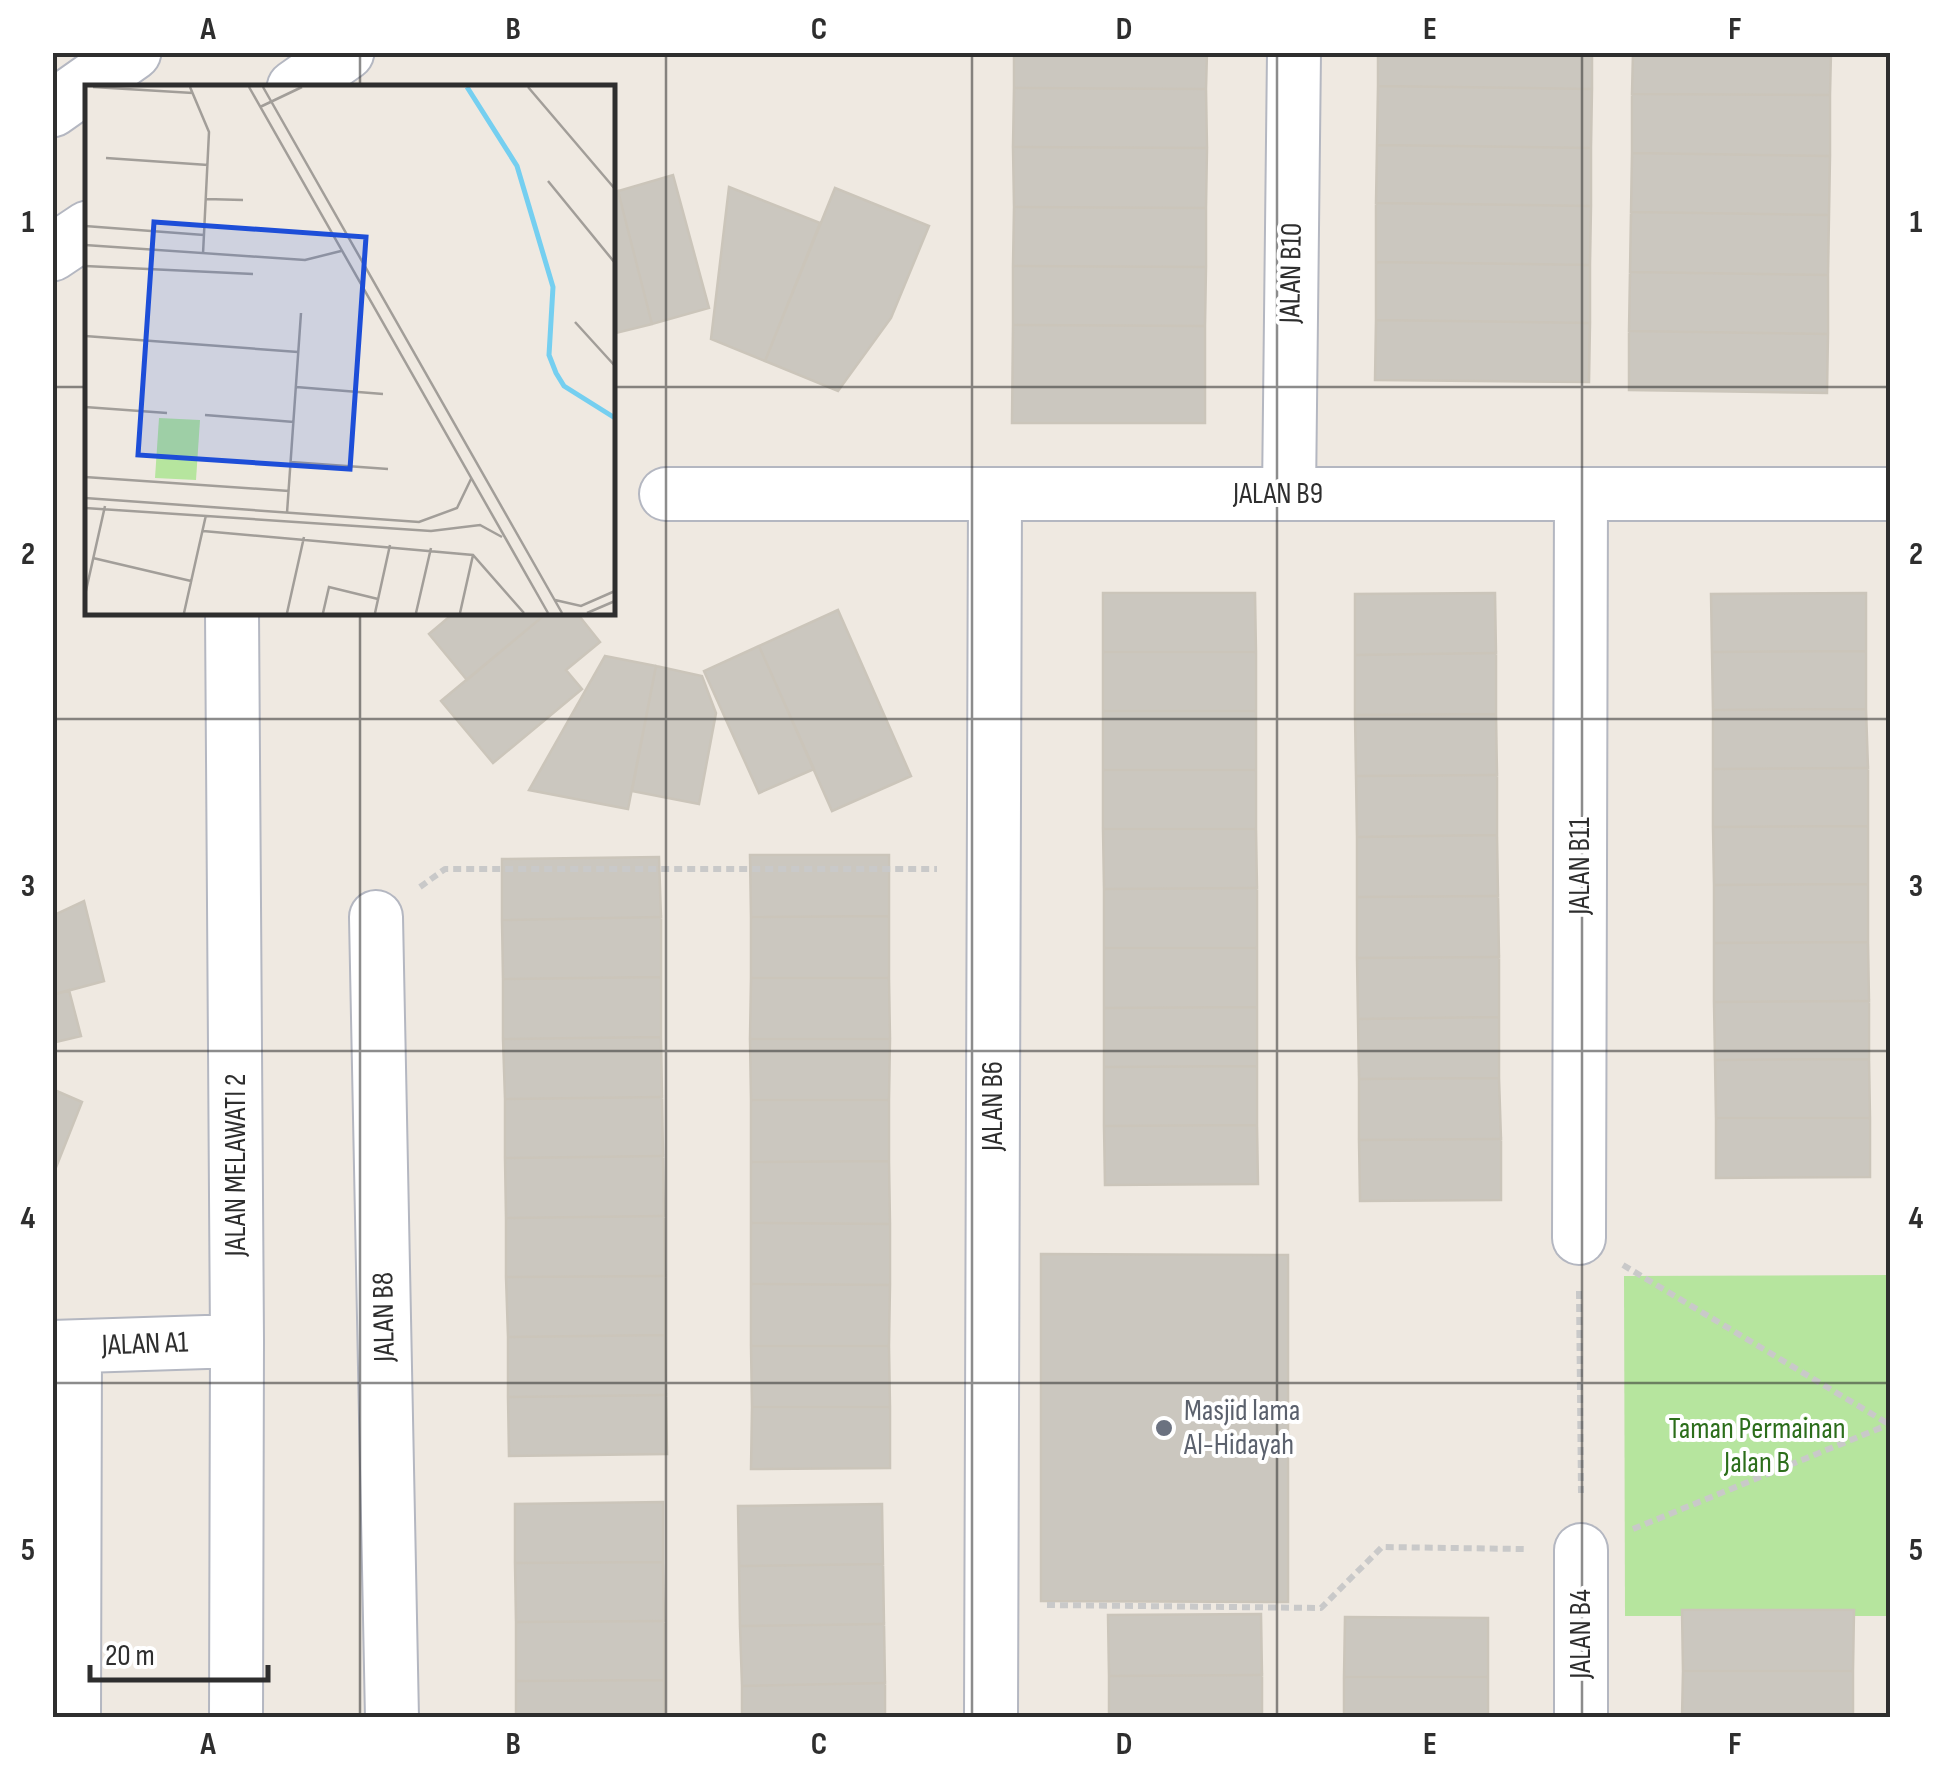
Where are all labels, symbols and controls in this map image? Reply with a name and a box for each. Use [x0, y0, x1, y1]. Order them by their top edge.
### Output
text: A [199, 10, 216, 49]
text: B [505, 10, 521, 49]
text: C [811, 10, 827, 49]
text: D [1116, 10, 1132, 49]
text: E [1423, 10, 1437, 49]
text: F [1728, 10, 1742, 49]
inset map [85, 85, 615, 615]
text: 1 [22, 203, 35, 242]
text: 1 [1910, 203, 1923, 242]
street label: JALAN B10 [1272, 222, 1310, 325]
street label: JALAN B9 [1232, 476, 1323, 512]
text: 2 [21, 535, 35, 574]
text: 2 [1909, 535, 1923, 574]
street label: JALAN B11 [1562, 817, 1598, 916]
text: 3 [21, 867, 35, 906]
text: 3 [1909, 867, 1923, 906]
street label: JALAN B6 [975, 1061, 1011, 1152]
street label: JALAN MELAWATI 2 [218, 1074, 254, 1257]
text: 4 [21, 1199, 36, 1238]
text: 4 [1909, 1199, 1924, 1238]
street label: JALAN B8 [365, 1272, 403, 1363]
street label: JALAN A1 [100, 1324, 189, 1364]
place label: Masjid lama Al-Hidayah [1183, 1393, 1300, 1463]
park label: Taman Permainan Jalan B [1668, 1411, 1846, 1481]
marker: Masjid lama Al-Hidayah [1153, 1417, 1175, 1439]
text: 5 [21, 1531, 35, 1570]
text: 5 [1909, 1531, 1923, 1570]
street label: JALAN B4 [1563, 1589, 1599, 1680]
scale bar [90, 1620, 268, 1682]
text: 20 m [105, 1638, 155, 1674]
text: A [199, 1725, 216, 1764]
text: B [505, 1725, 521, 1764]
text: C [811, 1725, 827, 1764]
text: D [1116, 1725, 1132, 1764]
text: E [1423, 1725, 1437, 1764]
text: F [1728, 1725, 1742, 1764]

